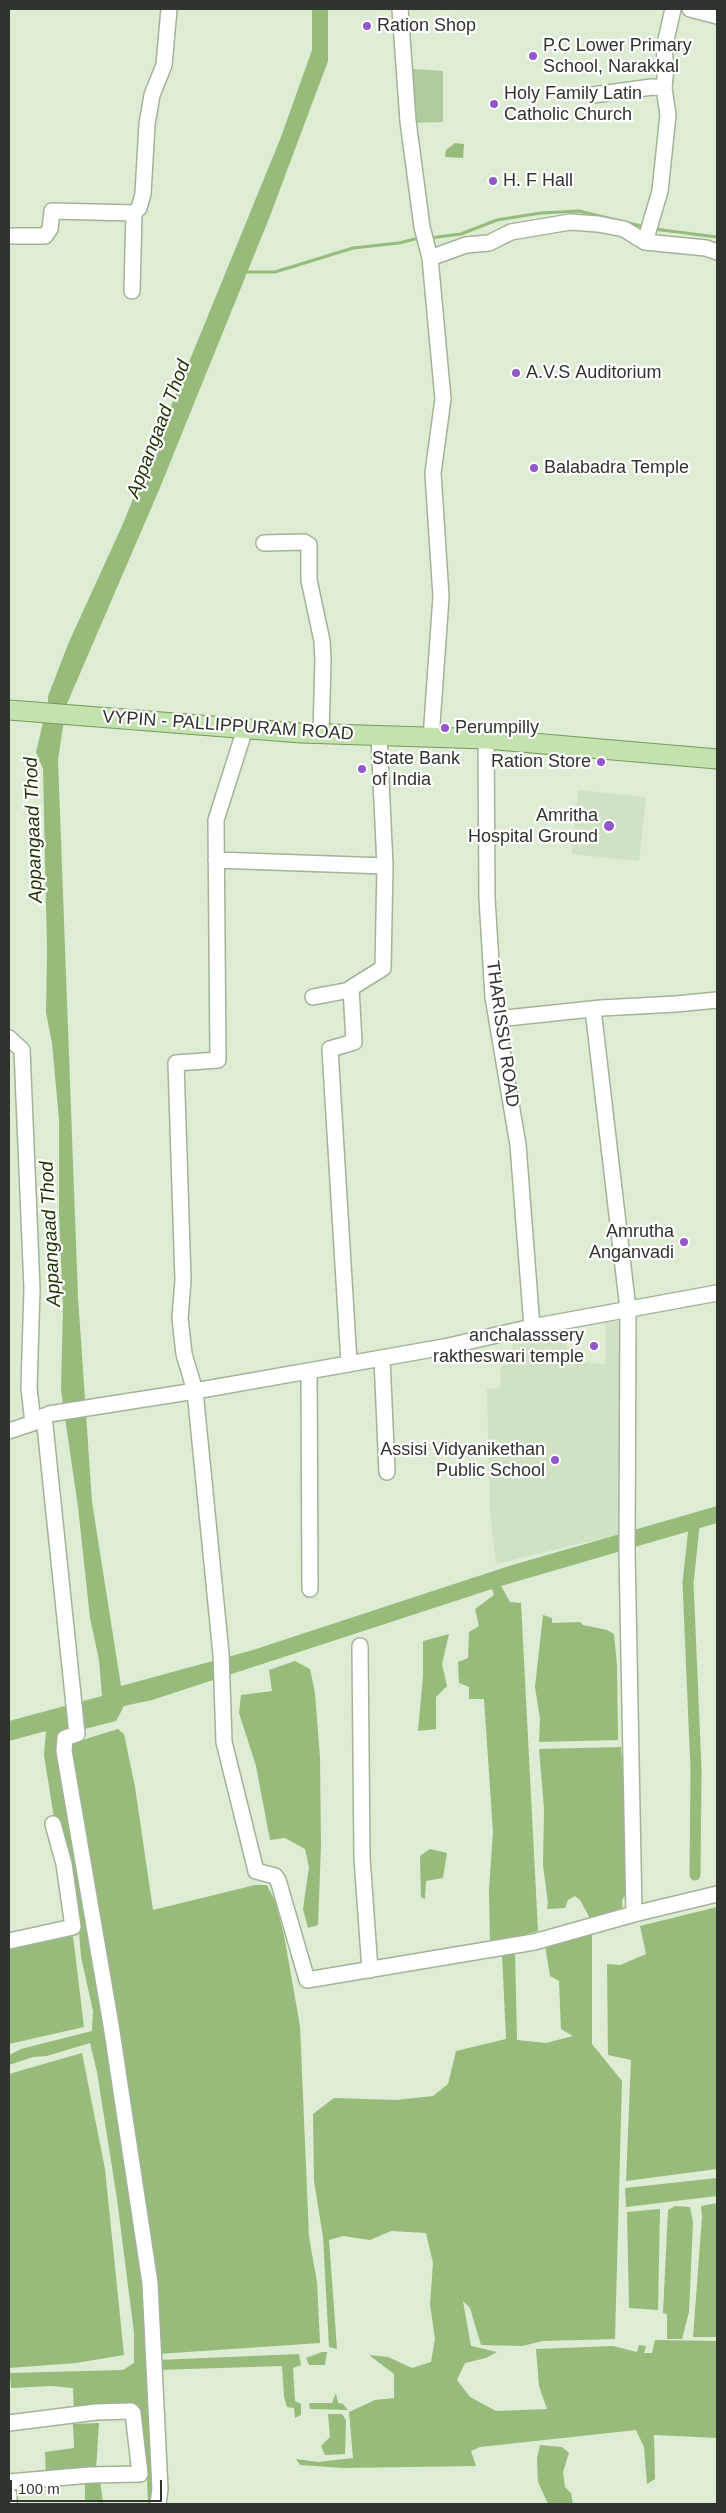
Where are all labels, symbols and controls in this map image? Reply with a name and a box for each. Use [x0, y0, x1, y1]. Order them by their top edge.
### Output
place label: Ration Shop [377, 15, 476, 37]
marker: Ration Shop [361, 20, 373, 32]
place label: P.C Lower Primary School, Narakkal [543, 35, 692, 78]
marker: P.C Lower Primary School, Narakkal [527, 50, 539, 62]
place label: Holy Family Latin Catholic Church [504, 83, 642, 126]
marker: Holy Family Latin Catholic Church [488, 98, 500, 110]
place label: H. F Hall [503, 170, 573, 192]
marker: H. F Hall [487, 175, 499, 187]
water label: Appangaad Thod [122, 357, 196, 501]
place label: A.V.S Auditorium [526, 362, 661, 384]
marker: A.V.S Auditorium [510, 367, 522, 379]
place label: Balabadra Temple [544, 457, 689, 479]
marker: Balabadra Temple [528, 462, 540, 474]
street label: VYPIN - PALLIPPURAM ROAD [102, 706, 354, 746]
place label: Perumpilly [455, 717, 539, 739]
marker: Perumpilly [439, 722, 451, 734]
place label: State Bank of India [372, 748, 460, 791]
place label: Ration Store [491, 751, 591, 773]
marker: Ration Store [595, 756, 607, 768]
water label: Appangaad Thod [20, 757, 48, 903]
marker: State Bank of India [356, 763, 368, 775]
place label: Amritha Hospital Ground [468, 805, 598, 848]
marker: Amritha Hospital Ground [602, 819, 616, 833]
street label: THARISSU ROAD [481, 959, 523, 1109]
water label: Appangaad Thod [36, 1161, 66, 1307]
place label: Amrutha Anganvadi [589, 1221, 674, 1264]
marker: Amrutha Anganvadi [678, 1236, 690, 1248]
place label: anchalasssery raktheswari temple [433, 1325, 584, 1368]
marker: anchalasssery raktheswari temple [588, 1340, 600, 1352]
place label: Assisi Vidyanikethan Public School [380, 1439, 545, 1482]
marker: Assisi Vidyanikethan Public School [549, 1454, 561, 1466]
scale bar [12, 2470, 165, 2502]
text: 100 m [18, 2480, 60, 2497]

